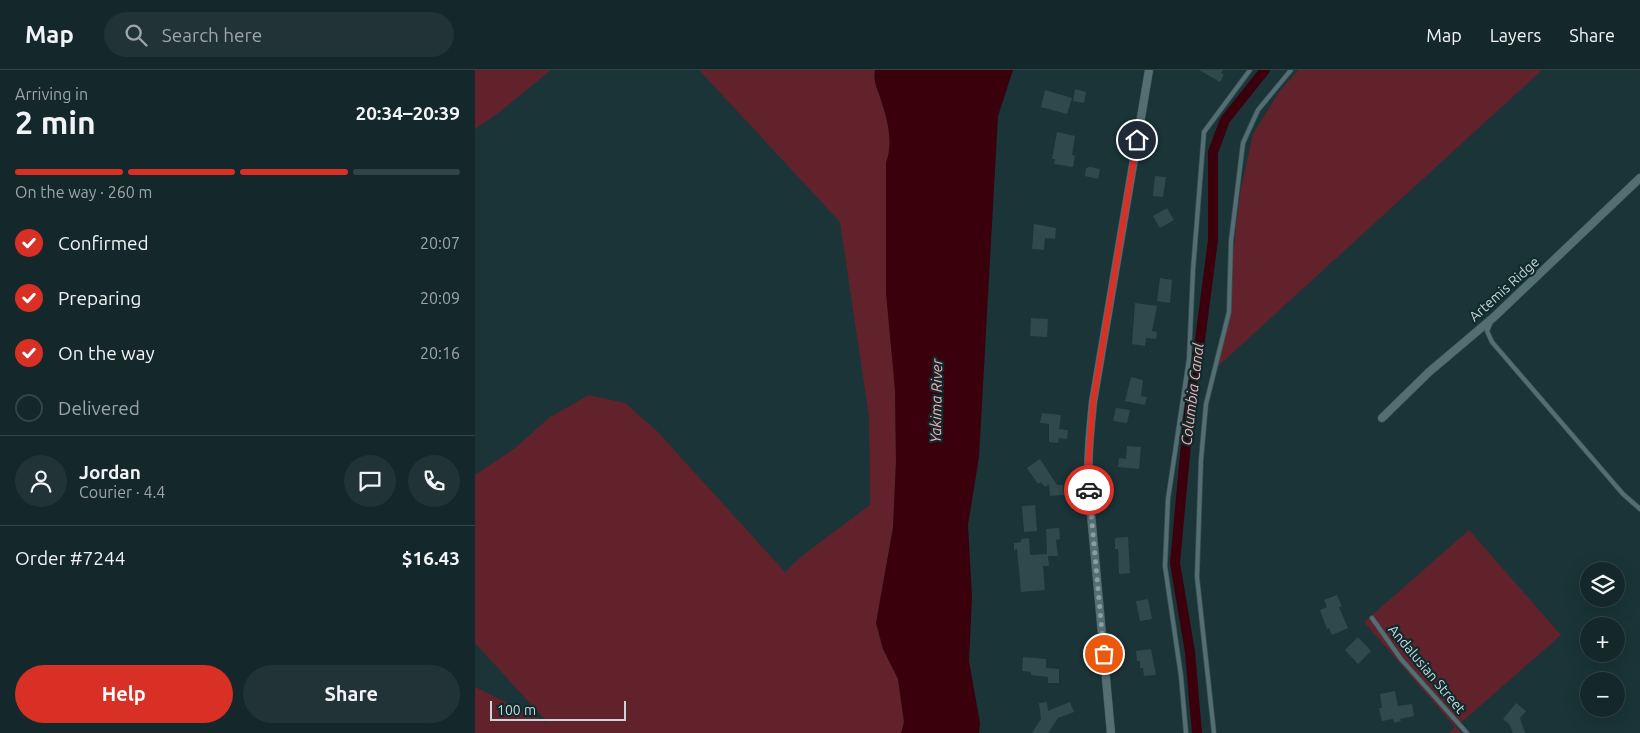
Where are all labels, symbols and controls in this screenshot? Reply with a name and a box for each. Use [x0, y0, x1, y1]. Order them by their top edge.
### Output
search box [104, 12, 454, 57]
text: Map [25, 21, 74, 48]
icon: search [122, 21, 150, 49]
text: Search here [162, 24, 262, 46]
text: Map [1426, 25, 1462, 45]
text: Layers [1490, 25, 1541, 45]
text: Share [1569, 25, 1615, 45]
text: Arriving in [15, 85, 88, 103]
text: 20:34–20:39 [355, 102, 460, 124]
text: 2 min [15, 104, 96, 140]
pin [1116, 119, 1158, 161]
icon: home [1123, 126, 1151, 154]
text: On the way · 260 m [15, 183, 152, 201]
icon: check [15, 229, 43, 257]
text: Confirmed [58, 232, 149, 254]
text: 20:07 [420, 234, 460, 252]
street label: Artemis Ridge [1466, 253, 1542, 325]
icon: check [15, 284, 43, 312]
text: Preparing [58, 287, 142, 309]
text: 20:09 [420, 289, 460, 307]
icon: check [15, 339, 43, 367]
water label: Columbia Canal [1177, 341, 1207, 446]
text: On the way [58, 342, 155, 364]
text: 20:16 [420, 344, 460, 362]
water label: Yakima River [927, 357, 945, 443]
text: Delivered [58, 397, 140, 419]
button: person [15, 455, 67, 507]
button: chat [344, 455, 396, 507]
button: phone [408, 455, 460, 507]
text: Jordan [79, 461, 141, 483]
courier [1064, 465, 1114, 515]
icon: car [1075, 476, 1103, 504]
text: Courier · 4.4 [79, 483, 165, 501]
text: Order #7244 [15, 547, 125, 569]
text: $16.43 [402, 547, 460, 569]
map controls [1580, 562, 1625, 717]
button: layers [1580, 562, 1625, 607]
button: + [1580, 617, 1625, 662]
street label: Andalusian Street [1385, 621, 1469, 717]
pin [1083, 633, 1125, 675]
icon: bag [1090, 640, 1118, 668]
button: Help [15, 665, 233, 723]
button: Share [243, 665, 460, 723]
button: − [1580, 672, 1625, 717]
scale bar [490, 698, 626, 721]
text: 100 m [497, 702, 536, 718]

